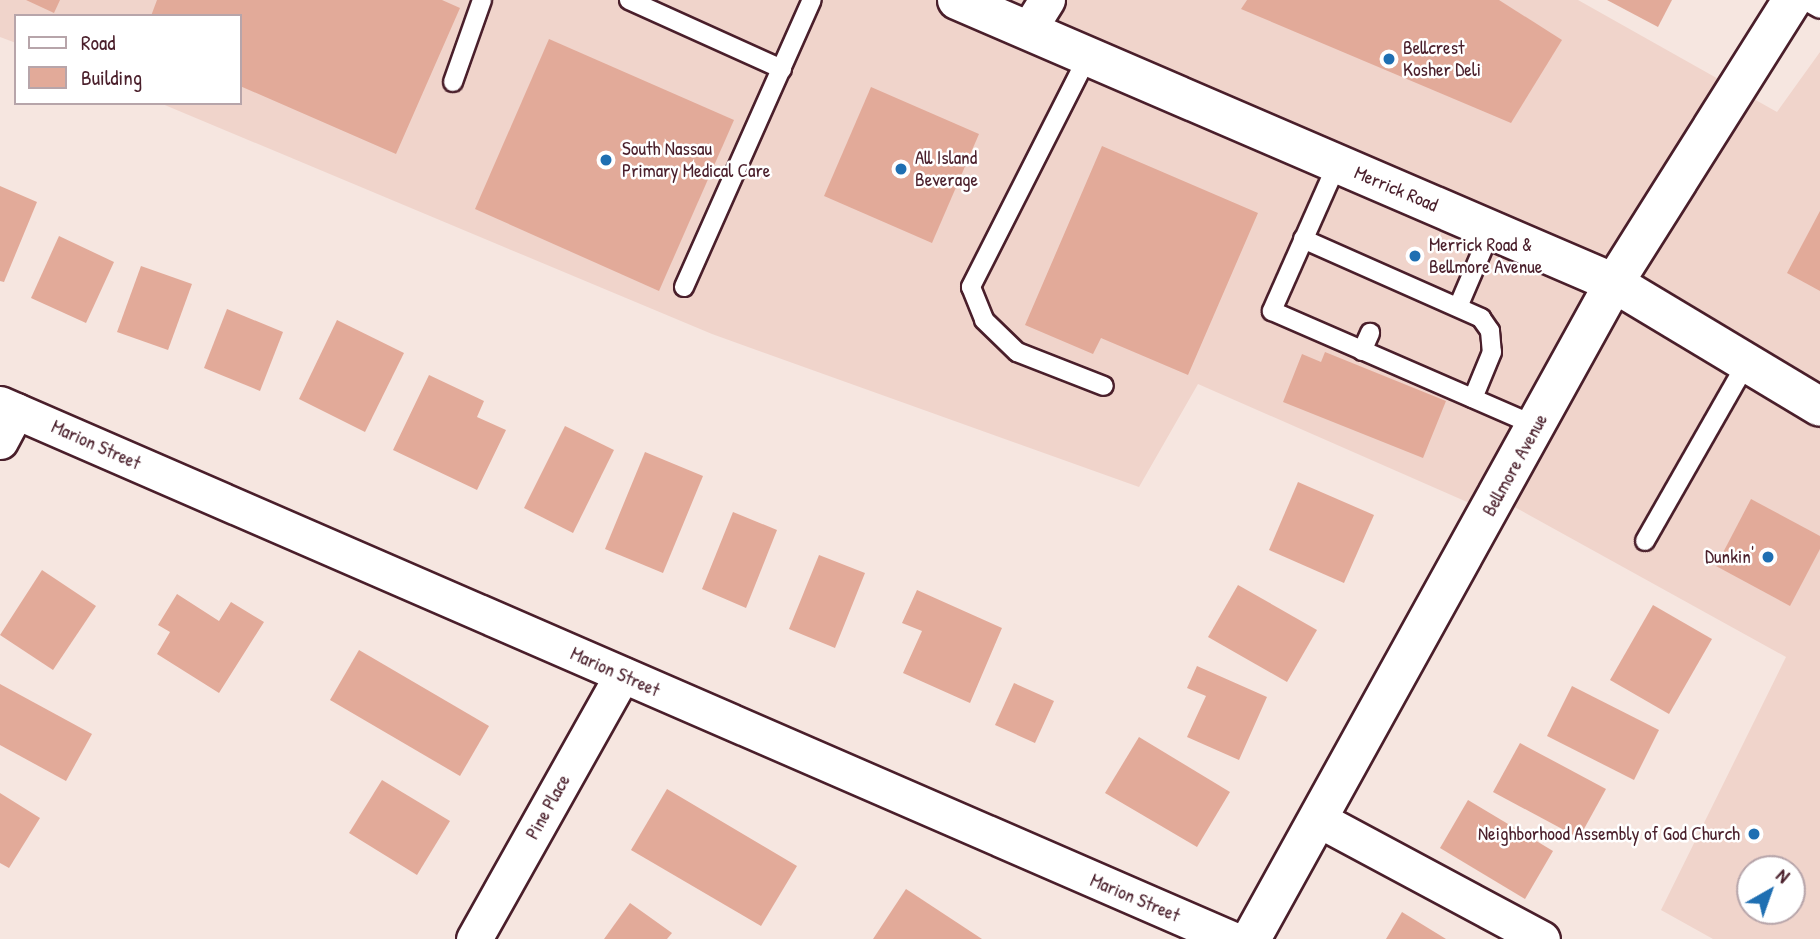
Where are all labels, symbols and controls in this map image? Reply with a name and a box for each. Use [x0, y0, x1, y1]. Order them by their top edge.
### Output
legend [14, 14, 242, 105]
text: Road [81, 28, 115, 57]
place label: Bellcrest Kosher Deli [1403, 37, 1481, 81]
marker: Bellcrest Kosher Deli [1381, 51, 1397, 67]
text: Building [81, 63, 142, 92]
place label: South Nassau Primary Medical Care [622, 138, 770, 182]
place label: All Island Beverage [915, 147, 978, 191]
marker: South Nassau Primary Medical Care [596, 150, 616, 170]
marker: All Island Beverage [893, 161, 909, 177]
street label: Merrick Road [1351, 161, 1441, 217]
place label: Merrick Road & Bellmore Avenue [1429, 234, 1542, 278]
marker: Merrick Road & Bellmore Avenue [1407, 248, 1423, 264]
street label: Bellmore Avenue [1478, 410, 1552, 520]
street label: Marion Street [48, 415, 144, 475]
place label: Dunkin' [1705, 546, 1754, 568]
marker: Dunkin' [1760, 549, 1776, 565]
street label: Marion Street [567, 642, 663, 702]
street label: Pine Place [521, 771, 575, 843]
place label: Neighborhood Assembly of God Church [1478, 823, 1740, 845]
marker: Neighborhood Assembly of God Church [1746, 826, 1762, 842]
north arrow [1736, 855, 1806, 925]
text: N [1771, 862, 1795, 889]
street label: Marion Street [1087, 869, 1183, 927]

